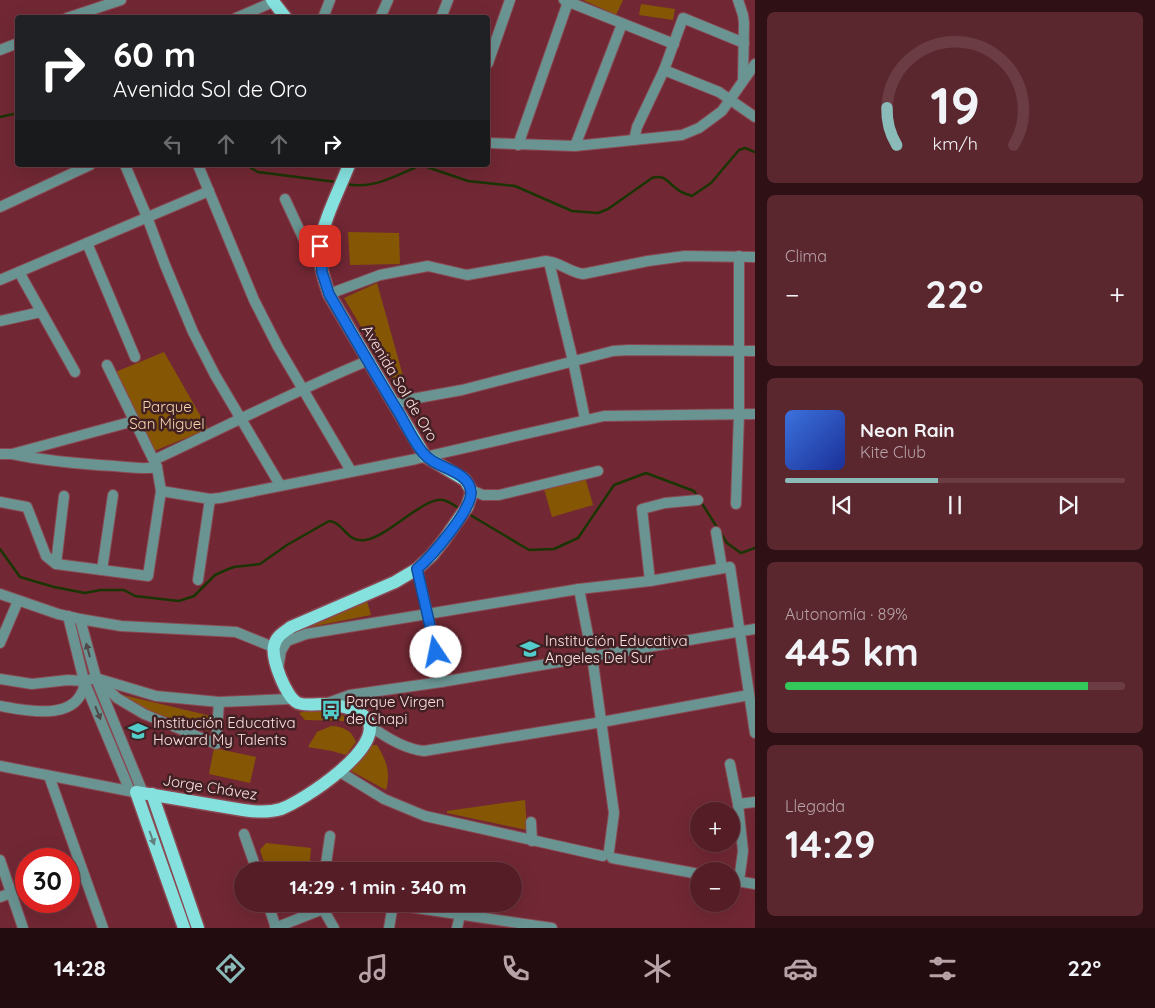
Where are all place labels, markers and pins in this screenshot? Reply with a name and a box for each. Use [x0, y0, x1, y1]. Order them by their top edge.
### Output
pin [299, 225, 341, 267]
place label: Institución Educativa Angeles Del Sur [545, 631, 688, 667]
school or university icon: Institución Educativa Angeles Del Sur [519, 638, 541, 660]
place label: Parque Virgen de Chapi [346, 692, 445, 728]
bus stop icon: Parque Virgen de Chapi [320, 699, 342, 721]
place label: Institución Educativa Howard My Talents [153, 713, 296, 749]
school or university icon: Institución Educativa Howard My Talents [127, 720, 149, 742]

